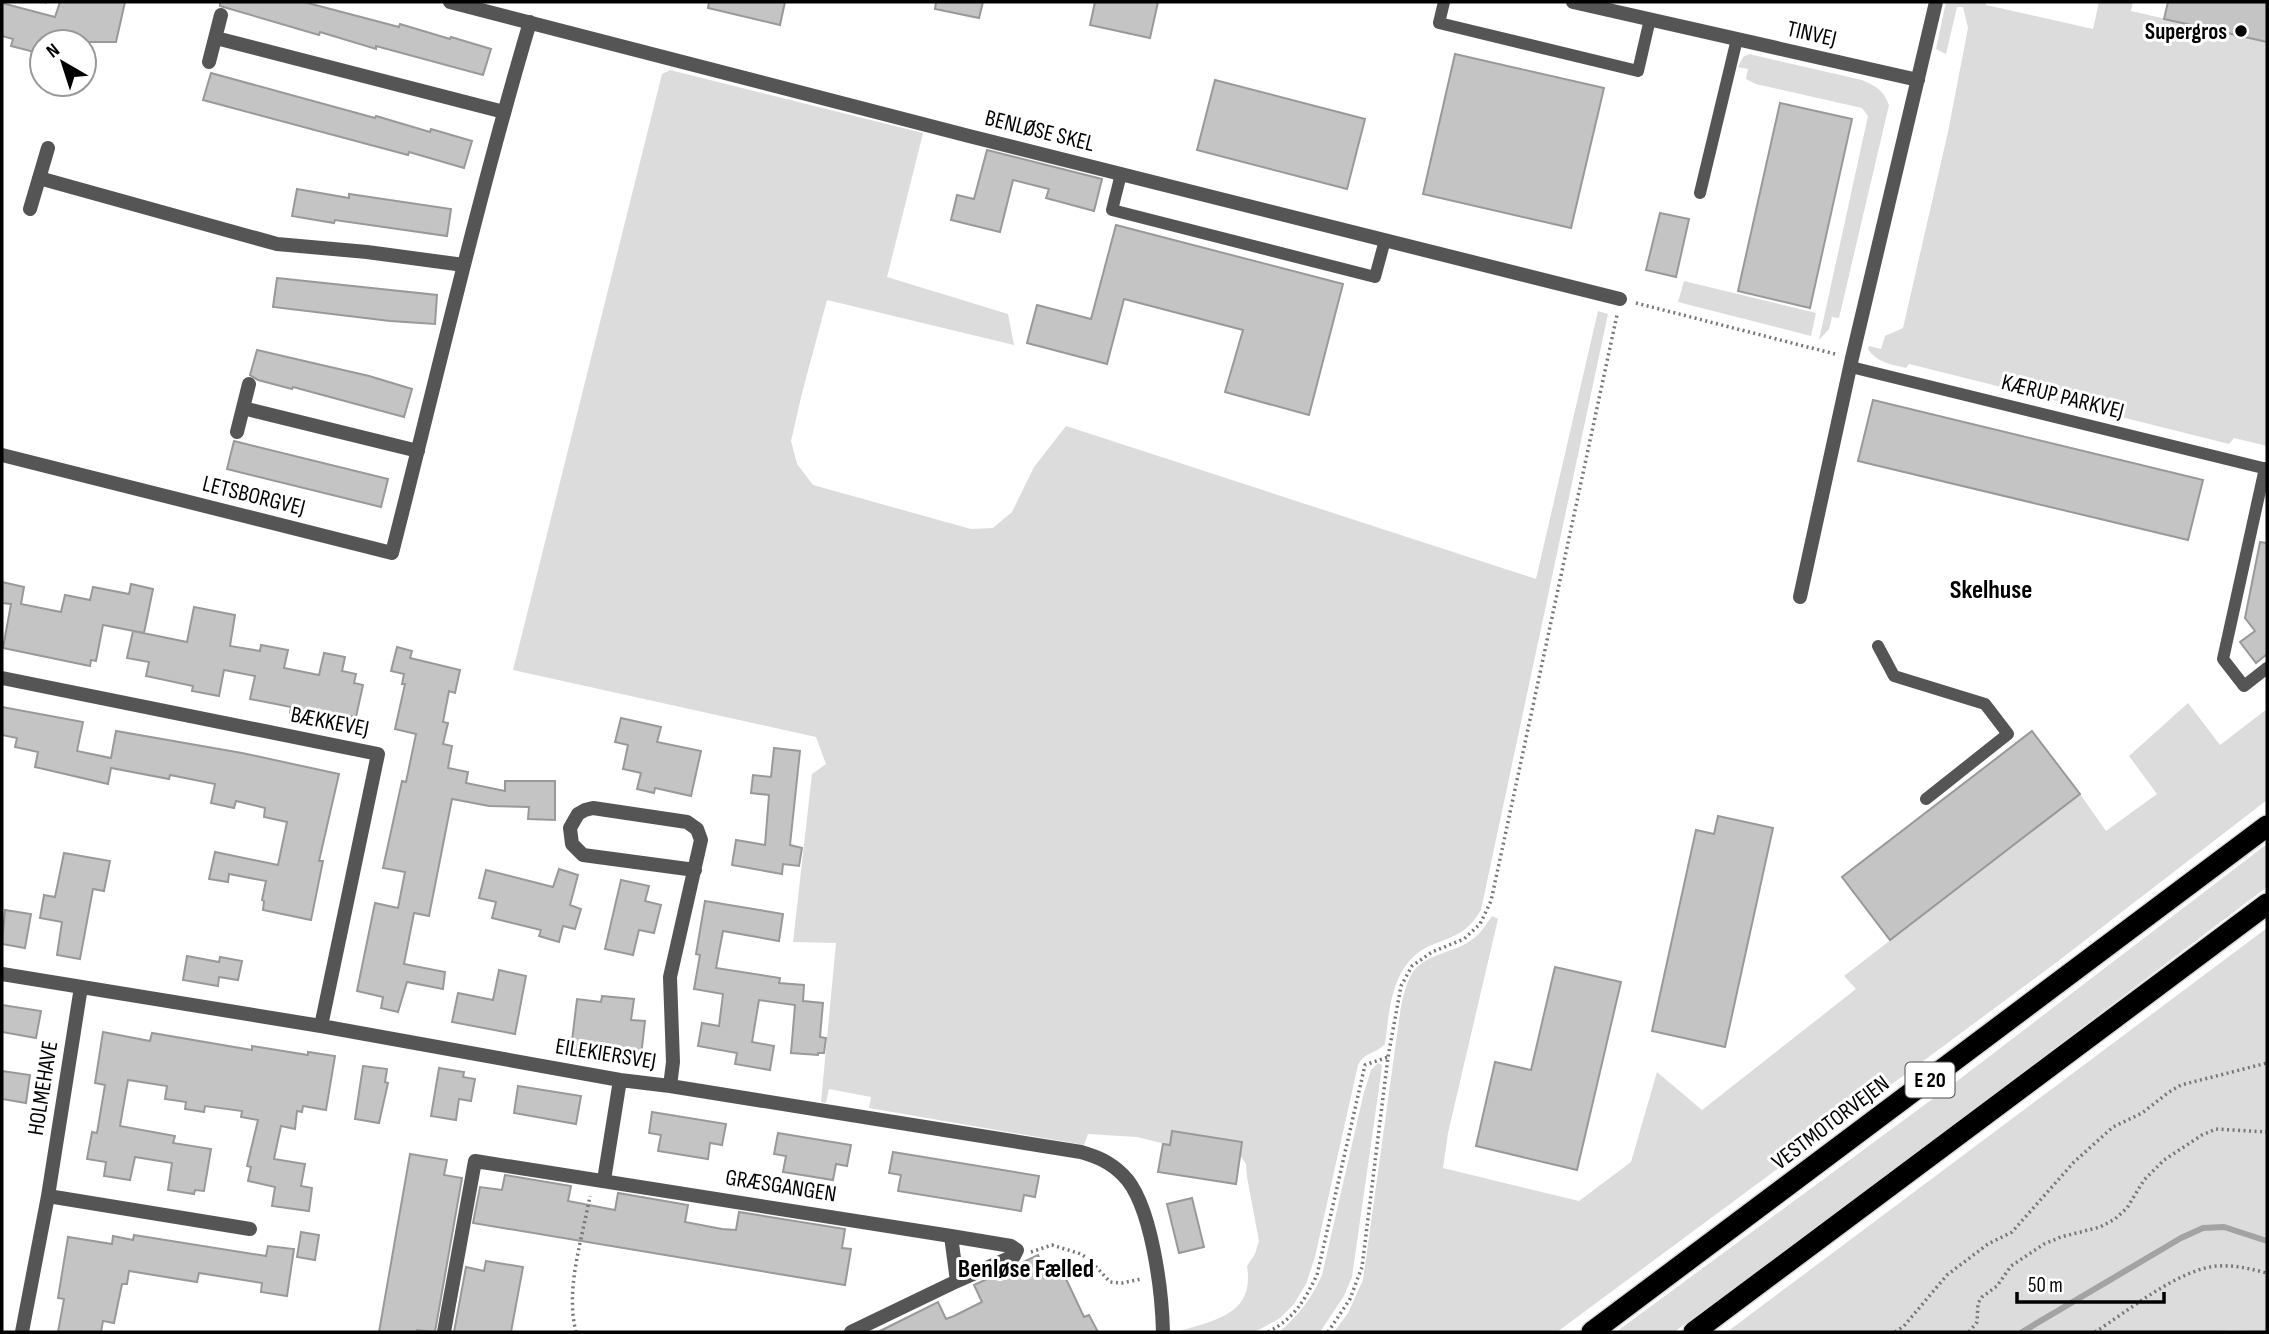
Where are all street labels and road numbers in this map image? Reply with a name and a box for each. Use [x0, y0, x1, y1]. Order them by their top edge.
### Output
street label: TINVEJ [1784, 15, 1839, 53]
street label: BENLØSE SKEL [982, 104, 1098, 158]
street label: KÆRUP PARKVEJ [1999, 368, 2127, 426]
street label: LETSBORGVEJ [199, 470, 308, 522]
street label: BÆKKEVEJ [288, 701, 371, 743]
street label: EILEKIERSVEJ [554, 1032, 658, 1076]
street label: HOLMEHAVE [22, 1039, 64, 1137]
road number: E 20 [1906, 1062, 1954, 1098]
street label: VESTMOTORVEJEN [1766, 1070, 1895, 1176]
street label: GRÆSGANGEN [723, 1163, 838, 1209]

